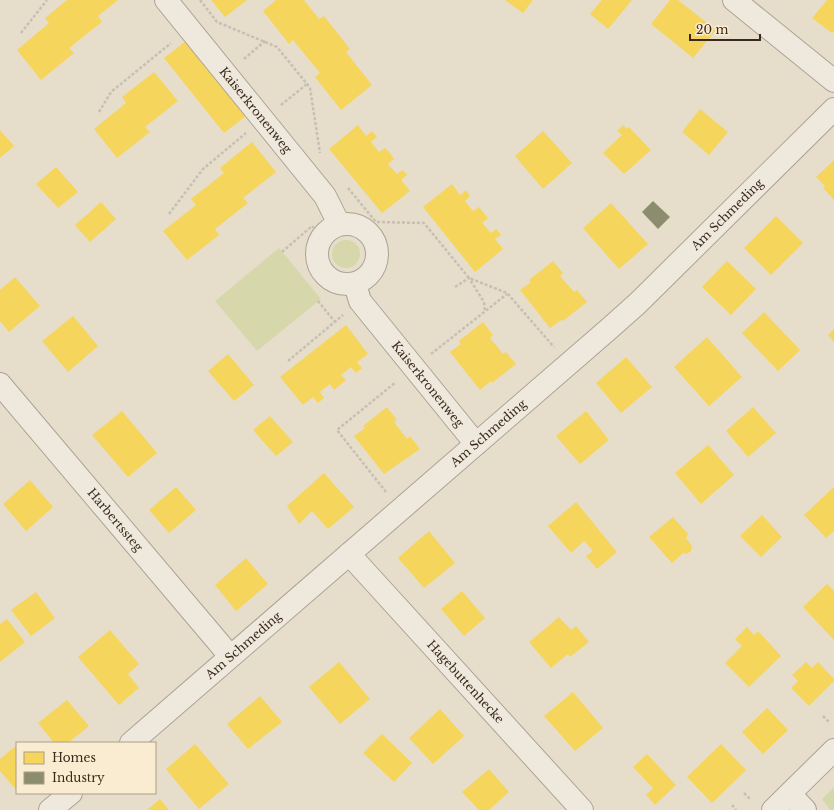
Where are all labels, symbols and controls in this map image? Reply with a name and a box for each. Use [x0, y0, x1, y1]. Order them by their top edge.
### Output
scale bar [690, 16, 760, 42]
text: 20 m [696, 22, 728, 37]
street label: Kaiserkronenweg [217, 64, 296, 157]
street label: Am Schmeding [687, 175, 767, 254]
street label: Kaiserkronenweg [389, 338, 468, 431]
street label: Am Schmeding [446, 395, 530, 470]
street label: Harbertssteg [84, 485, 147, 555]
street label: Am Schmeding [202, 608, 285, 683]
street label: Hagebuttenhecke [424, 637, 508, 726]
legend [16, 742, 156, 794]
text: Homes [52, 750, 96, 765]
text: Industry [52, 770, 105, 785]

